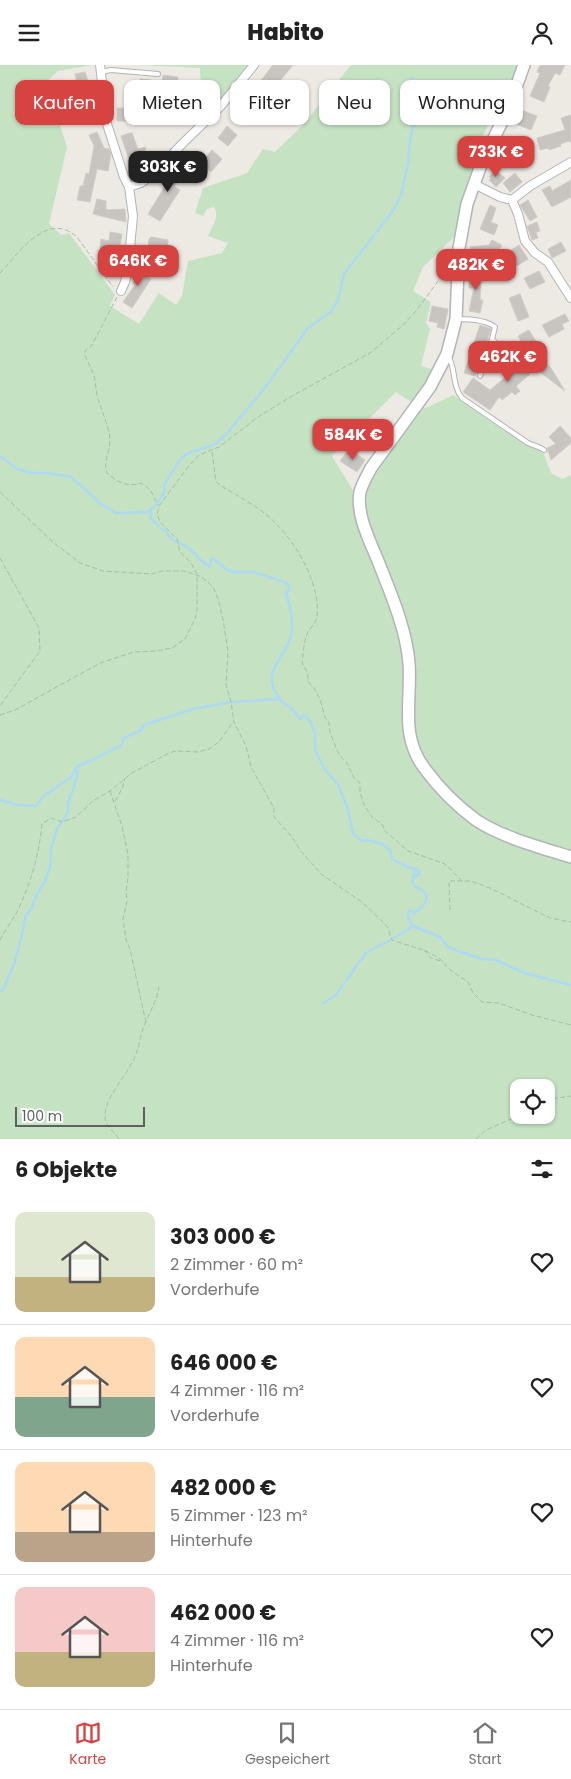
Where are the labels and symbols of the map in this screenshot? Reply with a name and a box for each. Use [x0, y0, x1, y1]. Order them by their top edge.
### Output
pin: 733K € [455, 135, 537, 178]
pin: 303K € [127, 151, 209, 193]
pin: 646K € [97, 245, 179, 287]
pin: 482K € [435, 249, 517, 291]
pin: 462K € [467, 341, 549, 383]
pin: 584K € [312, 419, 394, 461]
scale bar [15, 1104, 145, 1127]

